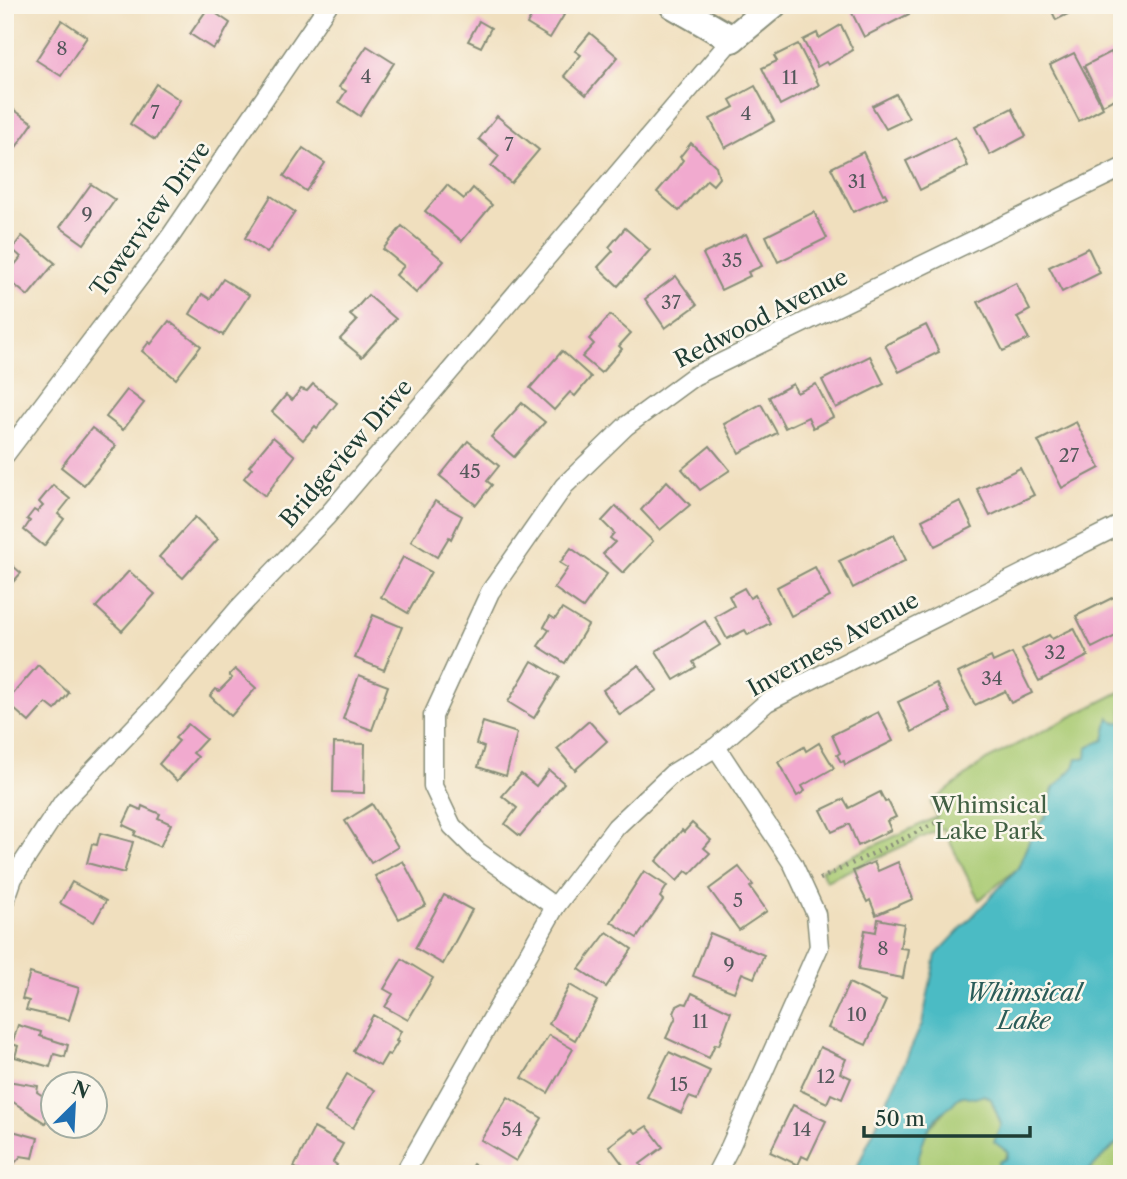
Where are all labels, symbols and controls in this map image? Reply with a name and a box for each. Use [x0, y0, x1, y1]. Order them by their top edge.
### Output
house number: 8 [56, 37, 68, 60]
house number: 4 [361, 65, 372, 88]
house number: 11 [782, 66, 798, 89]
house number: 7 [150, 101, 160, 124]
house number: 4 [741, 102, 752, 125]
house number: 7 [504, 133, 514, 156]
street label: Towerview Drive [84, 136, 216, 302]
house number: 31 [848, 170, 866, 193]
house number: 9 [81, 203, 93, 226]
house number: 35 [722, 249, 742, 272]
street label: Redwood Avenue [670, 262, 852, 374]
house number: 37 [661, 291, 682, 314]
street label: Bridgeview Drive [274, 373, 418, 533]
house number: 27 [1059, 444, 1080, 467]
house number: 45 [459, 460, 481, 483]
street label: Inverness Avenue [743, 585, 923, 703]
house number: 32 [1044, 641, 1066, 664]
house number: 34 [981, 667, 1003, 690]
park label: Whimsical Lake Park [930, 791, 1047, 845]
house number: 5 [733, 889, 743, 912]
house number: 8 [877, 937, 889, 960]
house number: 9 [723, 953, 735, 976]
water label: Whimsical Lake [966, 978, 1084, 1035]
house number: 10 [847, 1003, 867, 1026]
house number: 11 [692, 1010, 708, 1033]
house number: 12 [817, 1065, 836, 1088]
north arrow [38, 1070, 108, 1140]
house number: 15 [670, 1073, 688, 1096]
text: N [68, 1076, 93, 1104]
scale bar [864, 1095, 1031, 1139]
text: 50 m [875, 1106, 925, 1131]
house number: 54 [501, 1118, 523, 1141]
house number: 14 [793, 1118, 811, 1141]

